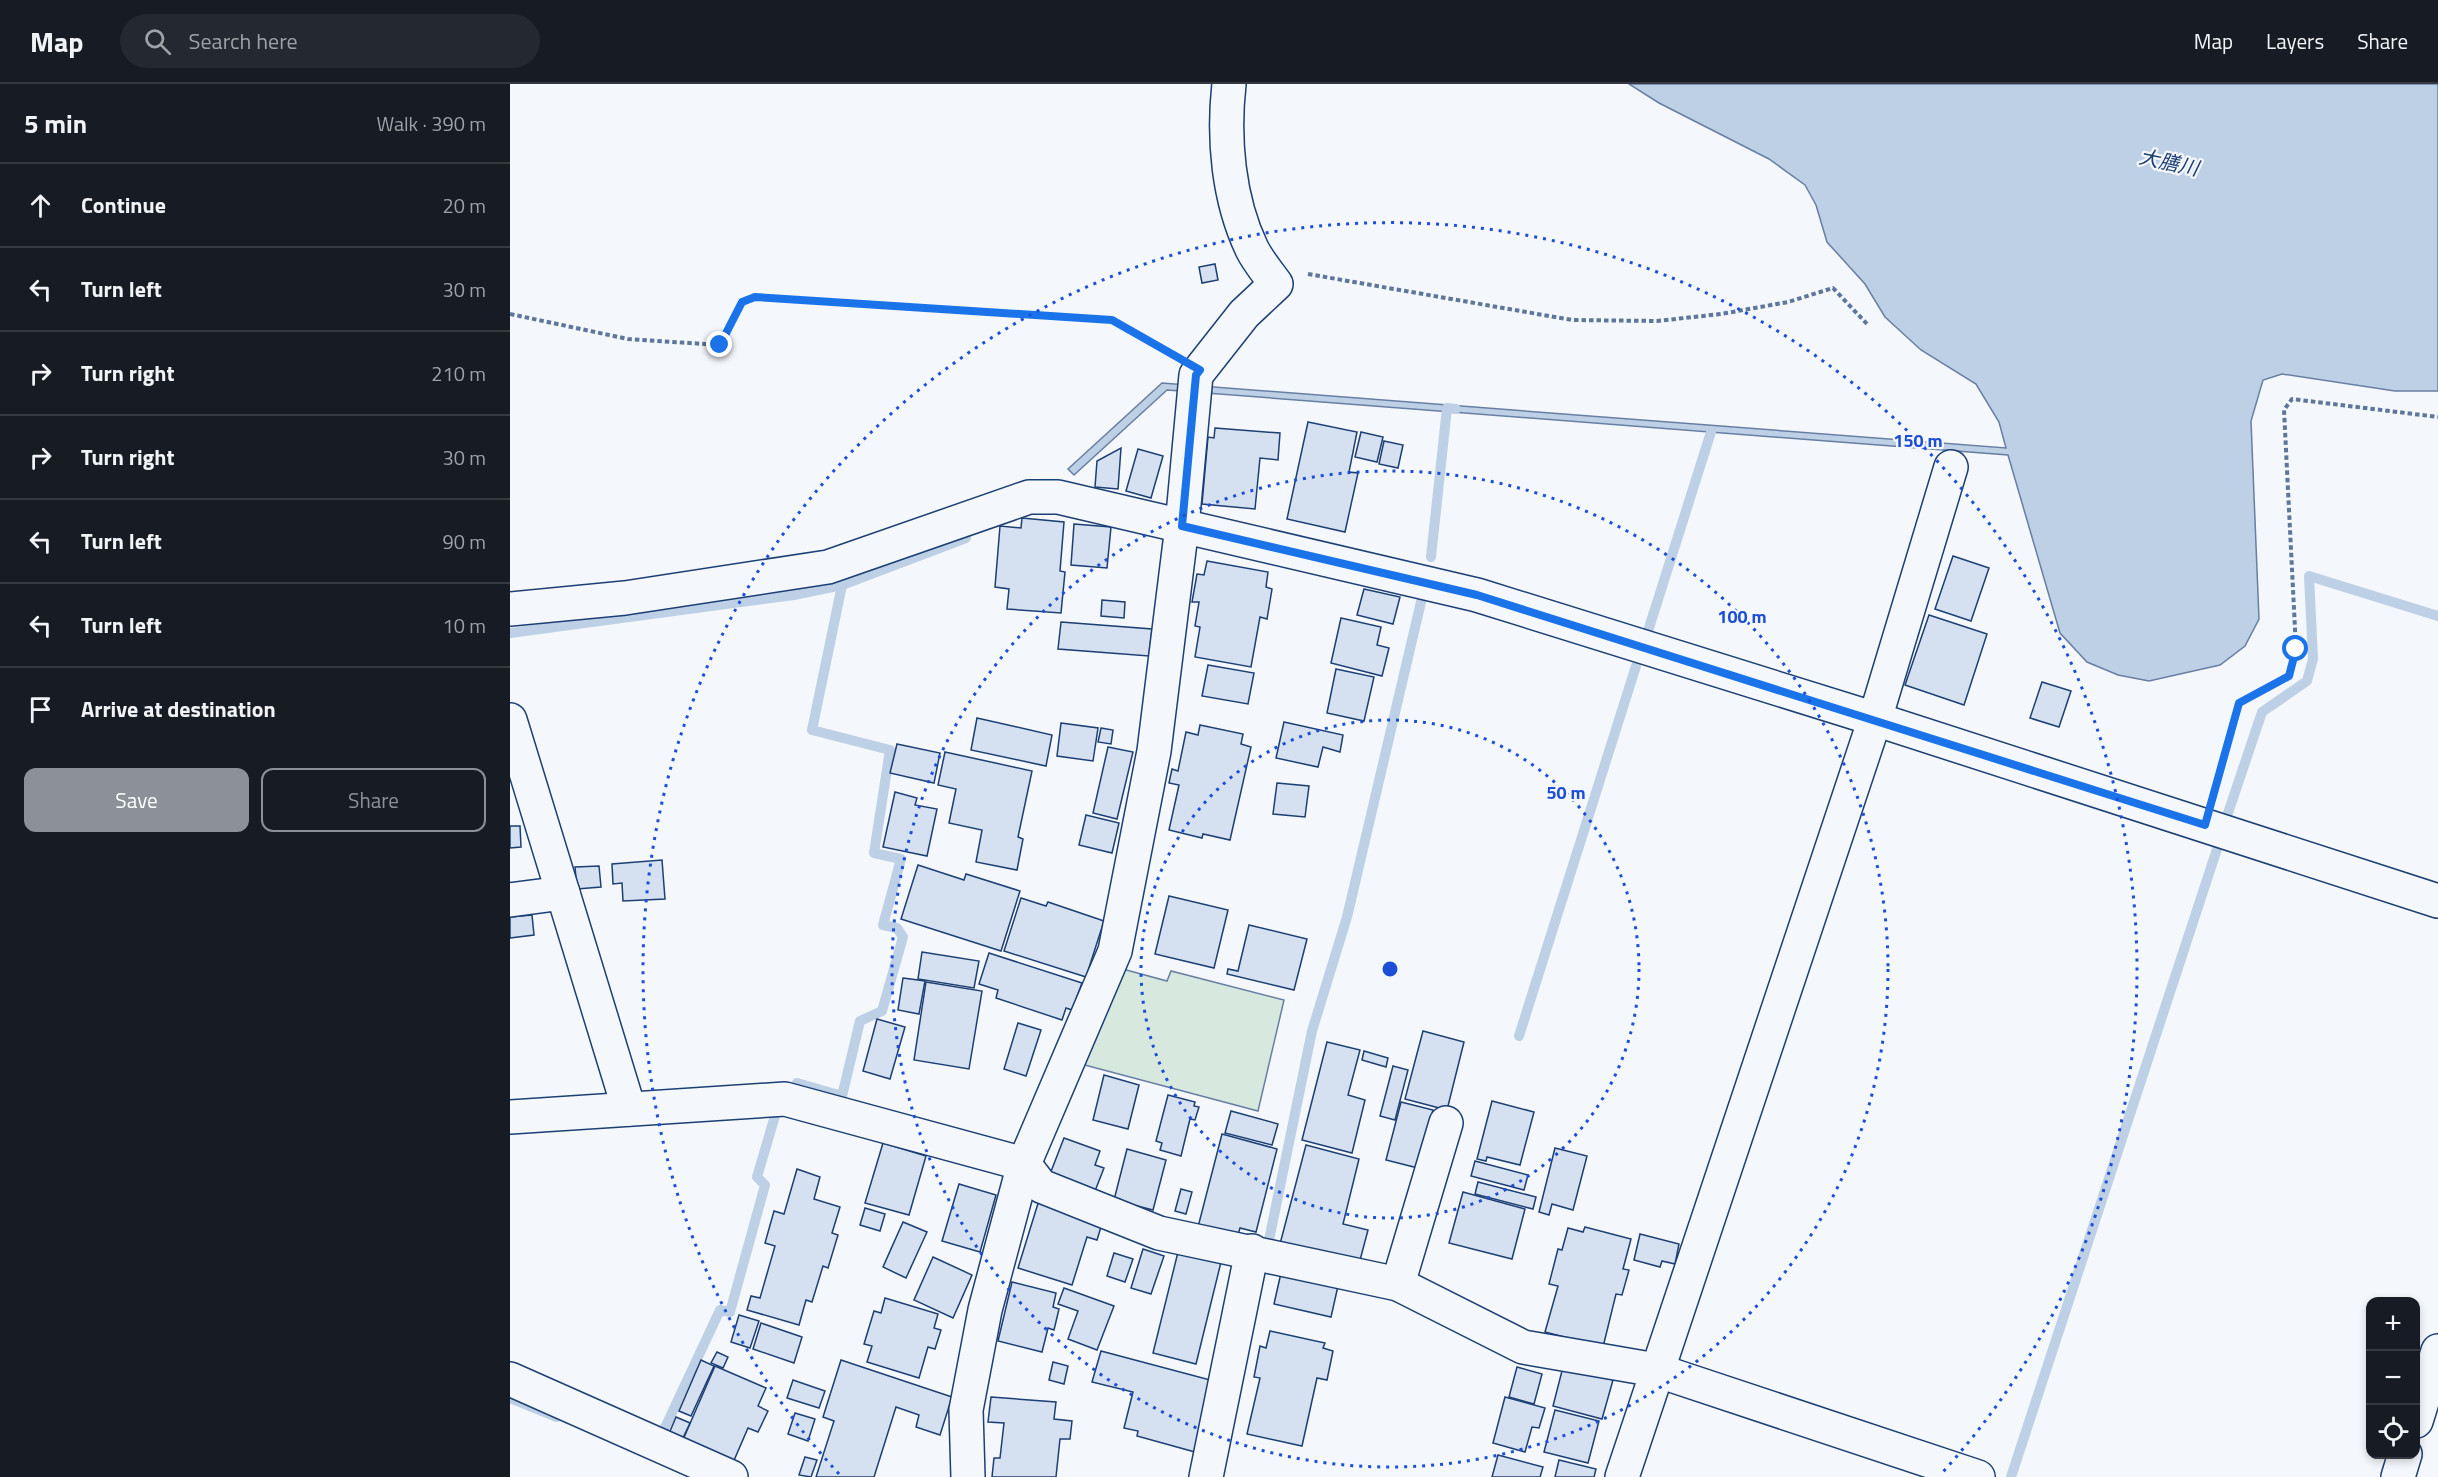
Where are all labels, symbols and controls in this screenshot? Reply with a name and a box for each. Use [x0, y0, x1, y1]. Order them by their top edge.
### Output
search box [120, 14, 540, 68]
text: Map [30, 20, 84, 63]
text: Search here [189, 24, 298, 58]
icon: search [141, 25, 174, 58]
text: Map [2194, 25, 2233, 57]
text: Layers [2266, 25, 2324, 57]
text: Share [2357, 25, 2408, 57]
text: 5 min [24, 104, 87, 143]
text: Walk · 390 m [377, 108, 486, 139]
water label: 大膳川 [2136, 141, 2204, 184]
text: Continue [81, 188, 166, 222]
icon: ahead [24, 189, 57, 222]
text: 20 m [442, 190, 486, 221]
text: Turn left [81, 272, 162, 306]
icon: left [24, 273, 57, 306]
text: 30 m [442, 274, 486, 305]
route end [706, 331, 732, 357]
text: Turn right [81, 356, 175, 390]
icon: right [24, 357, 57, 390]
text: 210 m [431, 358, 486, 389]
text: 150 m [1893, 427, 1943, 454]
text: Turn right [81, 440, 175, 474]
icon: right [24, 441, 57, 474]
text: 30 m [442, 442, 486, 473]
text: Turn left [81, 524, 162, 558]
icon: left [24, 525, 57, 558]
text: 90 m [442, 526, 486, 557]
text: 100 m [1717, 603, 1767, 630]
text: Turn left [81, 608, 162, 642]
icon: left [24, 609, 57, 642]
text: 10 m [442, 610, 486, 641]
route start [2282, 635, 2308, 661]
text: Arrive at destination [81, 692, 276, 726]
icon: arrive [24, 693, 57, 726]
button: Save [24, 768, 249, 832]
button: Share [261, 768, 486, 832]
text: 50 m [1546, 779, 1586, 806]
centre of rings [1380, 959, 1400, 979]
map controls [2366, 1297, 2420, 1459]
button: + [2366, 1297, 2420, 1351]
button: − [2366, 1351, 2420, 1405]
button: locate [2366, 1405, 2420, 1459]

